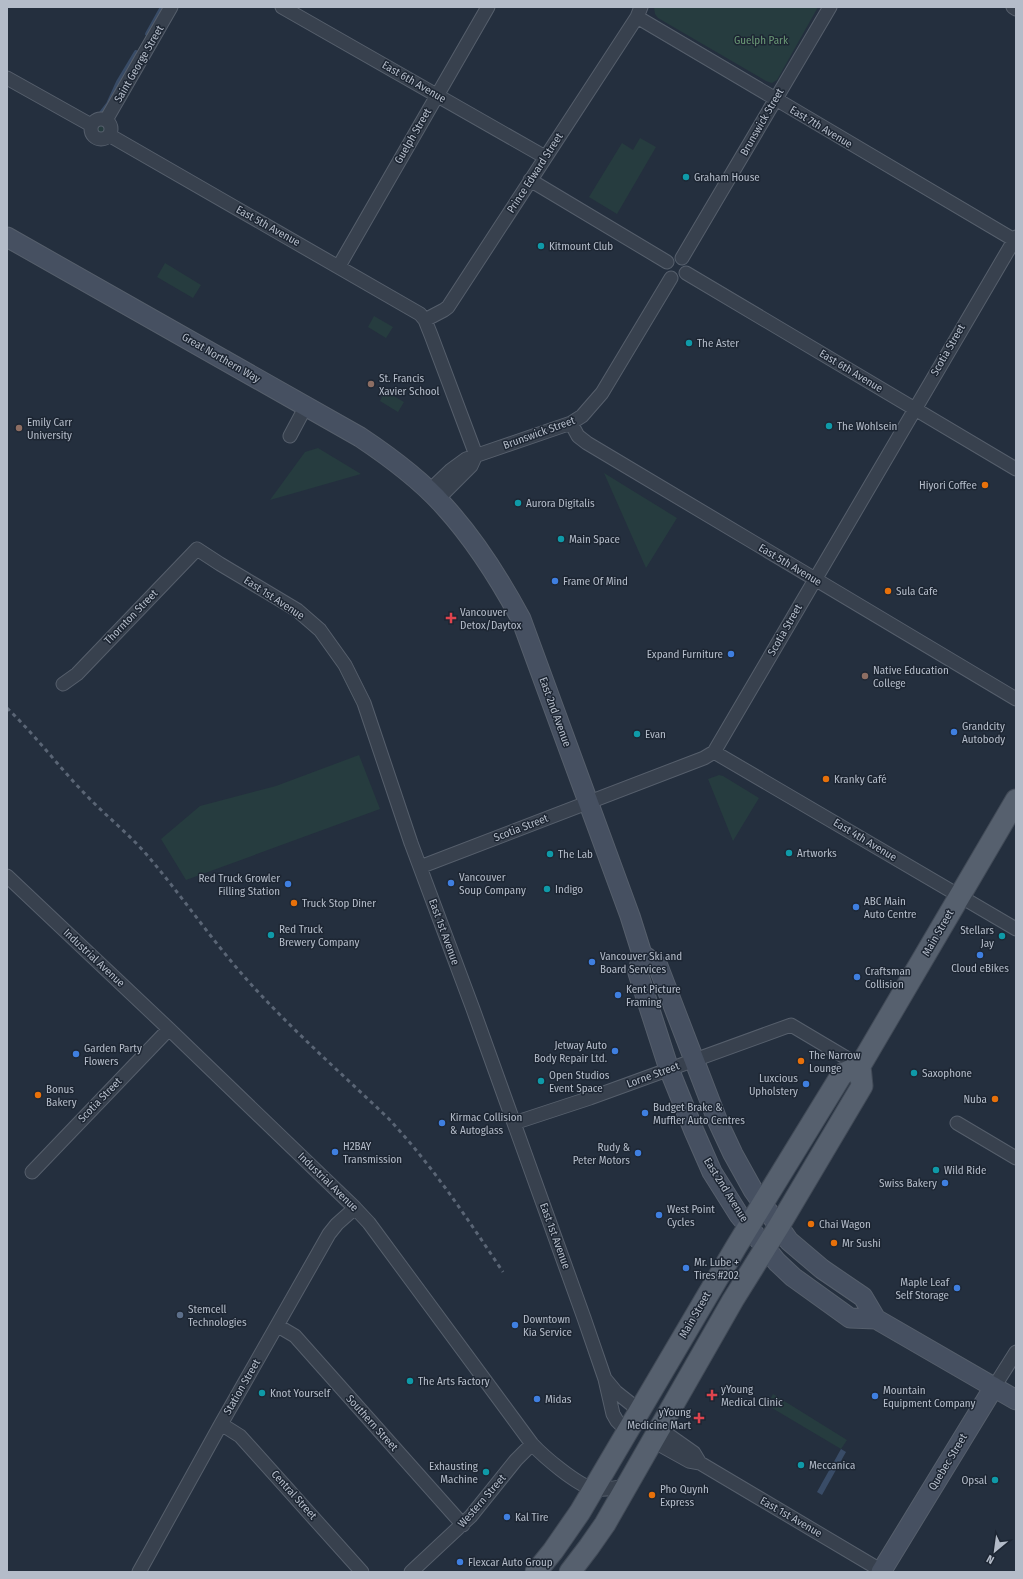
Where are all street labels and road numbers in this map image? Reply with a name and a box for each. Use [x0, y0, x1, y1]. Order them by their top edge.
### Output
street label: Saint George Street [112, 23, 167, 105]
street label: East 6th Avenue [380, 58, 448, 106]
street label: Brunswick Street [737, 86, 787, 158]
street label: East 7th Avenue [787, 103, 855, 151]
street label: Guelph Street [392, 106, 434, 166]
street label: Prince Edward Street [504, 130, 566, 215]
street label: East 5th Avenue [234, 203, 302, 249]
street label: Scotia Street [928, 322, 968, 378]
street label: Great Northern Way [180, 330, 262, 386]
street label: East 6th Avenue [817, 347, 885, 395]
street label: Brunswick Street [501, 414, 577, 452]
street label: East 5th Avenue [756, 541, 824, 589]
street label: East 1st Avenue [241, 574, 307, 622]
street label: Thornton Street [102, 587, 161, 647]
street label: Scotia Street [765, 602, 805, 658]
street label: East 2nd Avenue [536, 675, 574, 749]
street label: Scotia Street [492, 812, 550, 844]
street label: East 4th Avenue [831, 816, 899, 864]
street label: East 1st Avenue [426, 897, 462, 967]
street label: Main Street [920, 907, 957, 959]
street label: Industrial Avenue [61, 926, 127, 990]
street label: Lorne Street [625, 1059, 681, 1091]
street label: Scotia Street [75, 1075, 125, 1125]
street label: Industrial Avenue [295, 1150, 361, 1214]
street label: East 2nd Avenue [701, 1155, 751, 1225]
street label: East 1st Avenue [537, 1201, 573, 1271]
street label: Main Street [677, 1289, 714, 1341]
street label: Station Street [221, 1357, 263, 1417]
street label: Southern Street [343, 1392, 401, 1454]
street label: Quebec Street [926, 1431, 970, 1493]
street label: Central Street [269, 1468, 320, 1523]
street label: Western Street [455, 1471, 509, 1530]
street label: East 1st Avenue [758, 1494, 824, 1540]

